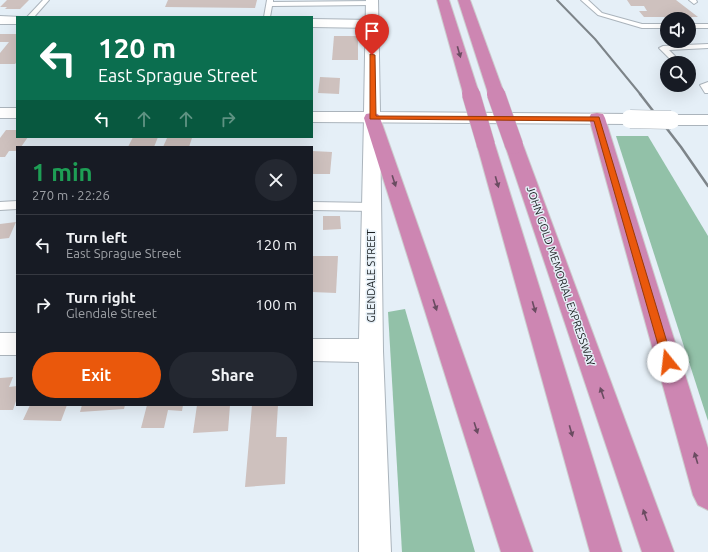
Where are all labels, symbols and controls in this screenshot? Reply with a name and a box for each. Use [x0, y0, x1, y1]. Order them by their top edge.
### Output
map controls [660, 12, 696, 92]
button: sound [660, 12, 696, 48]
pin [355, 14, 389, 55]
icon: arrive [361, 20, 383, 42]
icon: left [32, 32, 84, 84]
text: 120 m [98, 32, 176, 63]
one-way arrow [456, 46, 462, 58]
button: search [660, 56, 696, 92]
text: East Sprague Street [98, 65, 257, 85]
icon: left [91, 108, 113, 130]
icon: ahead [133, 108, 155, 130]
icon: ahead [175, 108, 197, 130]
icon: right [217, 108, 239, 130]
text: 1 min [32, 159, 93, 186]
button: close [255, 159, 297, 201]
one-way arrow [391, 176, 397, 188]
one-way arrow [494, 176, 500, 188]
street label: JOHN GOLD MEMORIAL EXPRESSWAY [525, 185, 598, 368]
text: 270 m · 22:26 [32, 188, 110, 202]
text: Turn left [66, 229, 127, 246]
street label: GLENDALE STREET [365, 229, 377, 323]
icon: left [32, 234, 54, 256]
text: 120 m [255, 236, 297, 253]
text: East Sprague Street [66, 246, 181, 260]
text: Turn right [66, 289, 136, 306]
icon: right [32, 294, 54, 316]
text: 100 m [255, 296, 297, 313]
one-way arrow [432, 299, 438, 311]
one-way arrow [531, 301, 537, 313]
text: Glendale Street [66, 306, 157, 320]
position arrow [647, 341, 689, 383]
button: Exit [32, 352, 161, 398]
button: Share [169, 352, 297, 398]
one-way arrow [598, 386, 604, 398]
one-way arrow [473, 422, 479, 434]
one-way arrow [568, 426, 574, 438]
one-way arrow [693, 451, 699, 463]
one-way arrow [641, 509, 647, 521]

